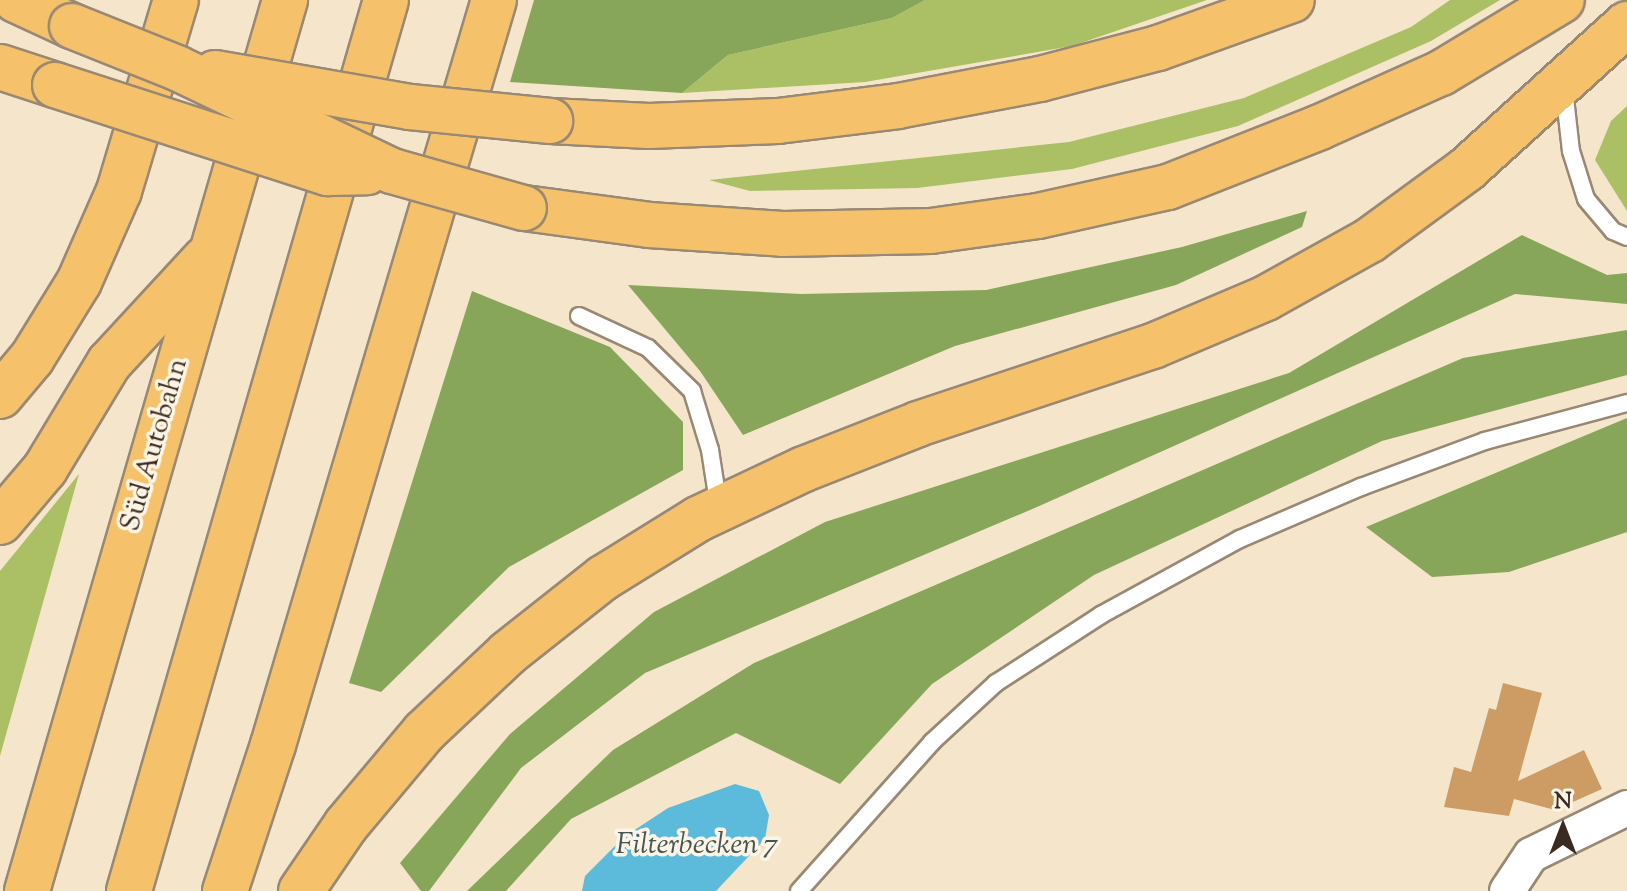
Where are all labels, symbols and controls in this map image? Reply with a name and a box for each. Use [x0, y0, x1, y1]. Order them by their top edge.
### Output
street label: Süd Autobahn [114, 355, 196, 535]
north arrow [1523, 787, 1603, 867]
text: N [1554, 787, 1572, 819]
water label: Filterbecken 7 [615, 828, 779, 864]

